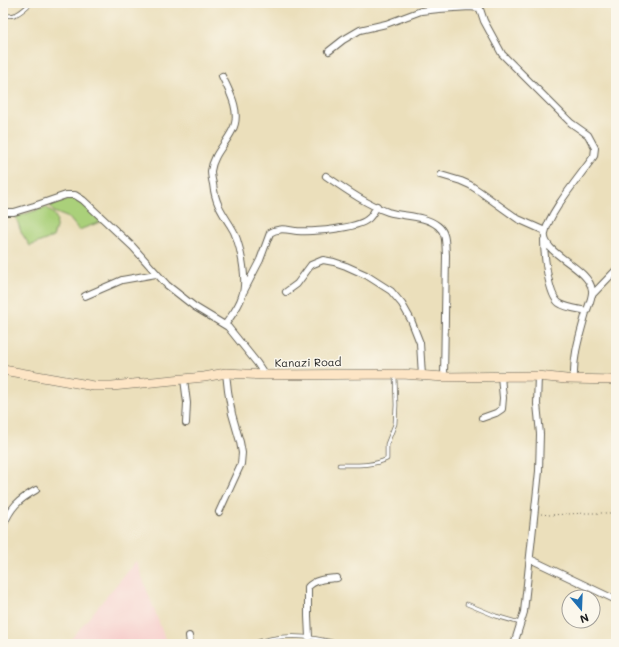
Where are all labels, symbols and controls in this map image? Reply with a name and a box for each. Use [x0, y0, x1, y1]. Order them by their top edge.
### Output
street label: Kanazi Road [274, 354, 342, 370]
north arrow [561, 589, 601, 629]
text: N [578, 610, 591, 627]

